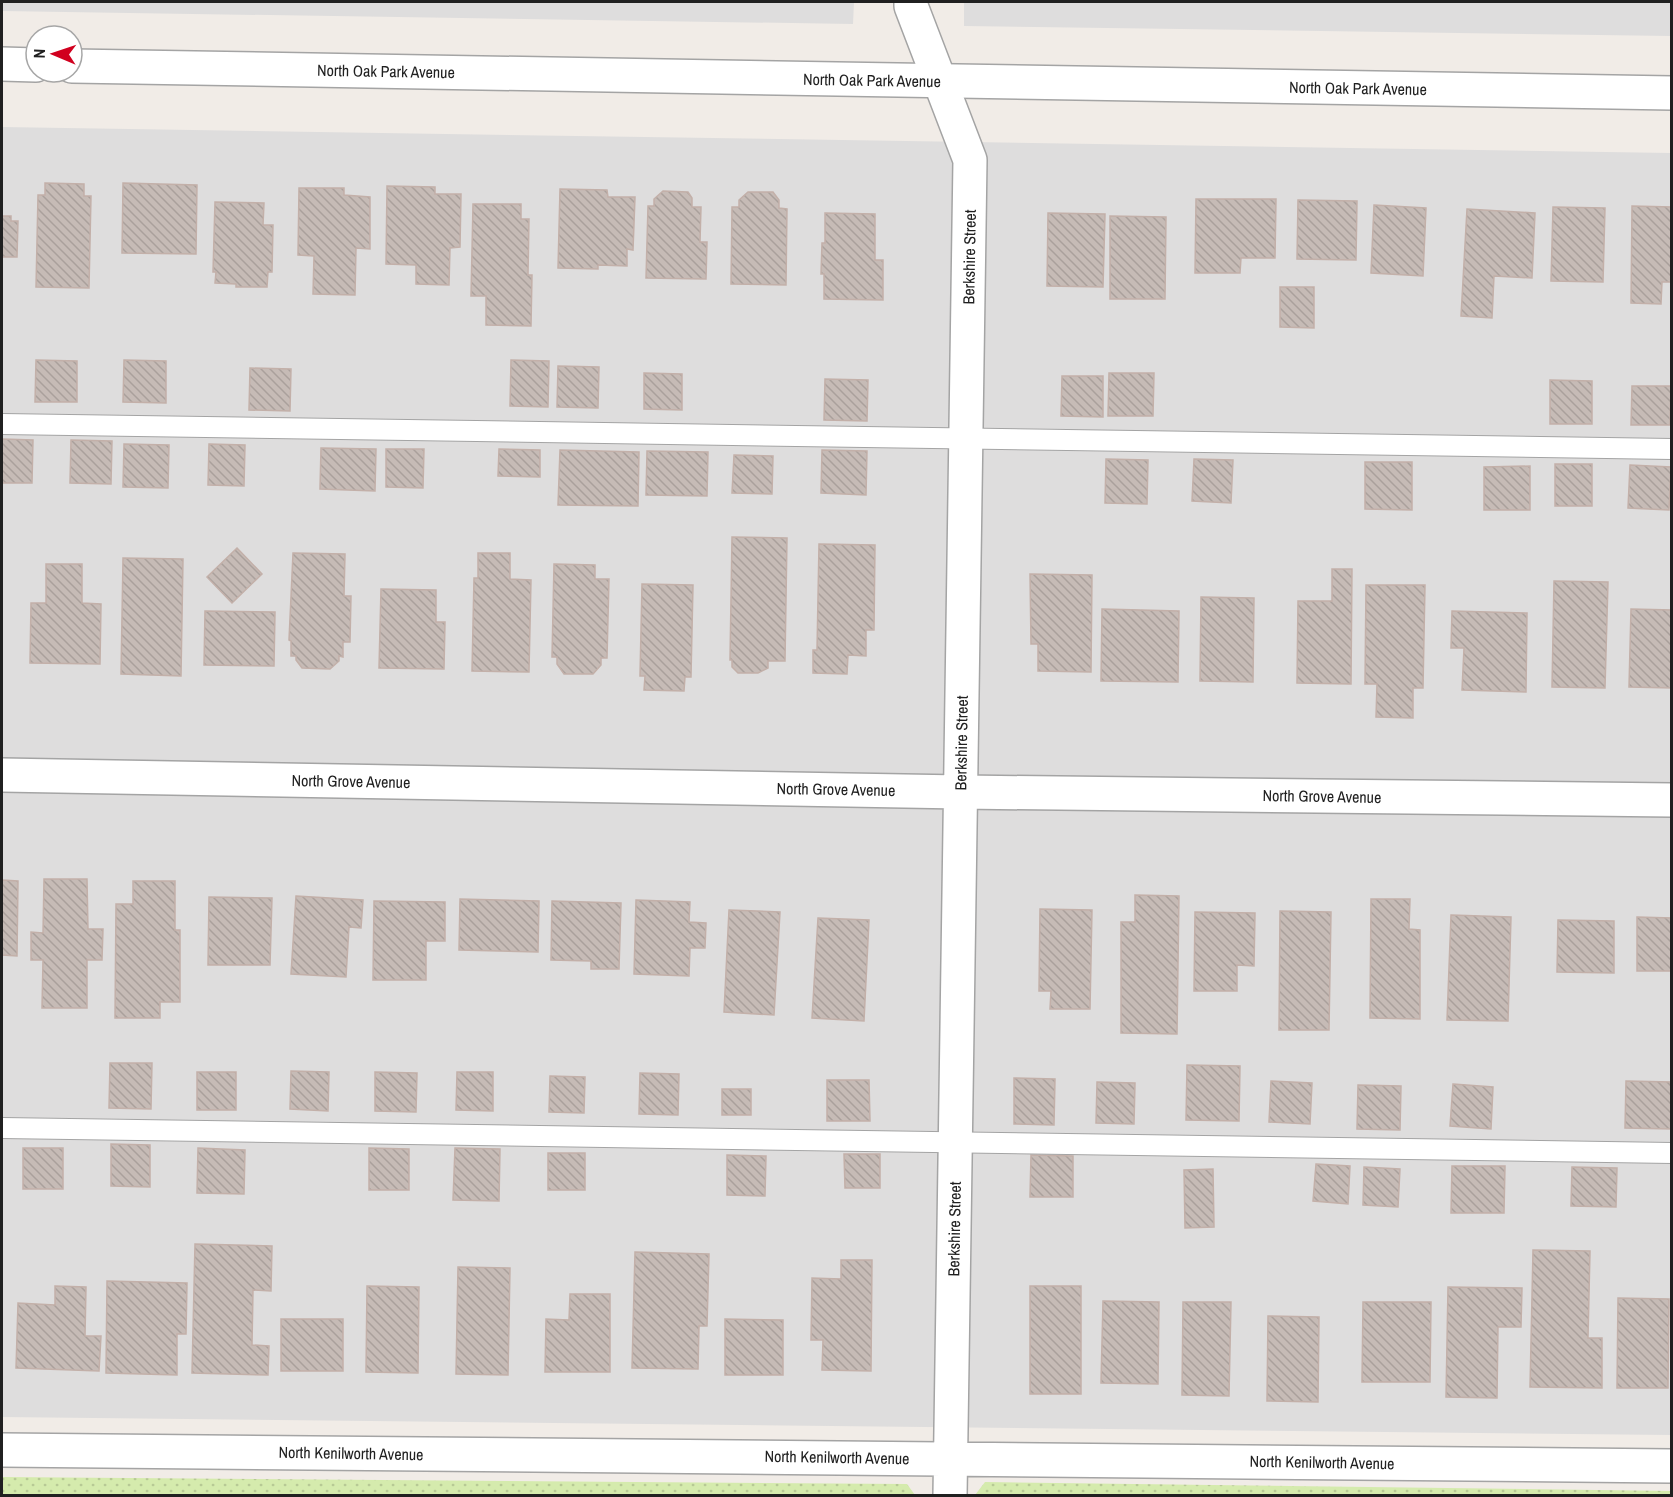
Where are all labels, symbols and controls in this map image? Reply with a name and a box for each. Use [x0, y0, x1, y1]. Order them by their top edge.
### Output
north arrow [24, 24, 84, 84]
text: N [28, 48, 50, 59]
street label: North Oak Park Avenue [317, 59, 455, 83]
street label: North Oak Park Avenue [803, 68, 941, 92]
street label: North Oak Park Avenue [1289, 76, 1427, 100]
street label: Berkshire Street [957, 209, 981, 305]
street label: Berkshire Street [949, 695, 973, 791]
street label: North Grove Avenue [291, 769, 411, 793]
street label: North Grove Avenue [776, 777, 896, 801]
street label: North Grove Avenue [1262, 784, 1382, 808]
street label: Berkshire Street [942, 1181, 966, 1277]
street label: North Kenilworth Avenue [278, 1441, 424, 1465]
street label: North Kenilworth Avenue [764, 1445, 910, 1469]
street label: North Kenilworth Avenue [1249, 1450, 1395, 1474]

